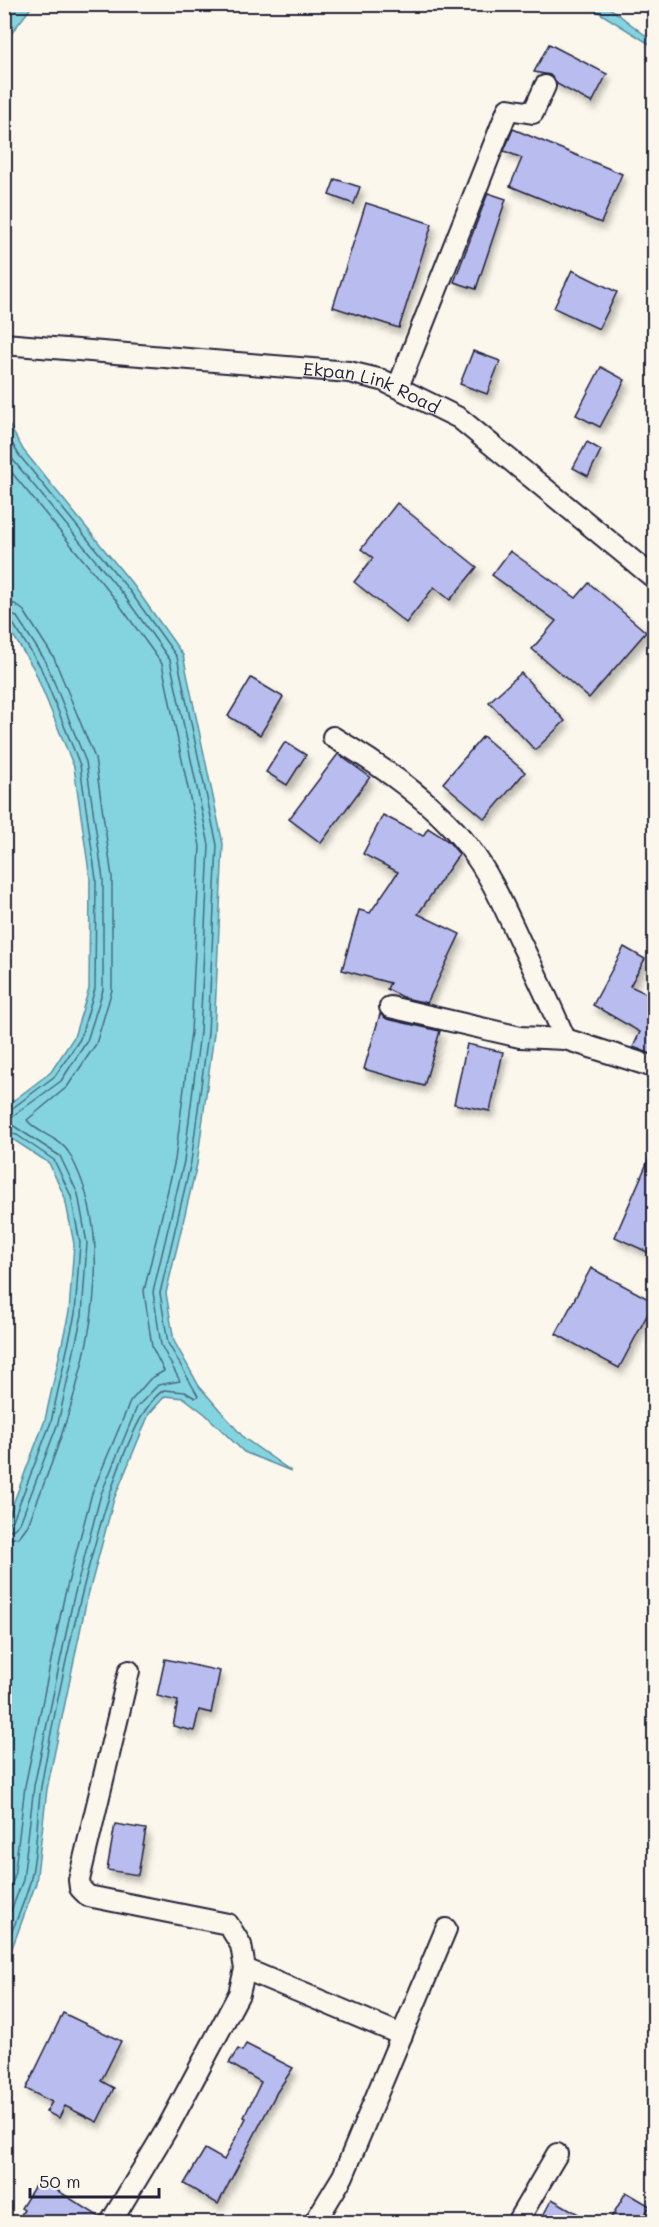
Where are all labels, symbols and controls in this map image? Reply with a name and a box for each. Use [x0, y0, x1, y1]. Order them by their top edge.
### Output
street label: Ekpan Link Road [302, 356, 444, 419]
scale bar [30, 2161, 159, 2199]
text: 50 m [39, 2169, 81, 2193]

